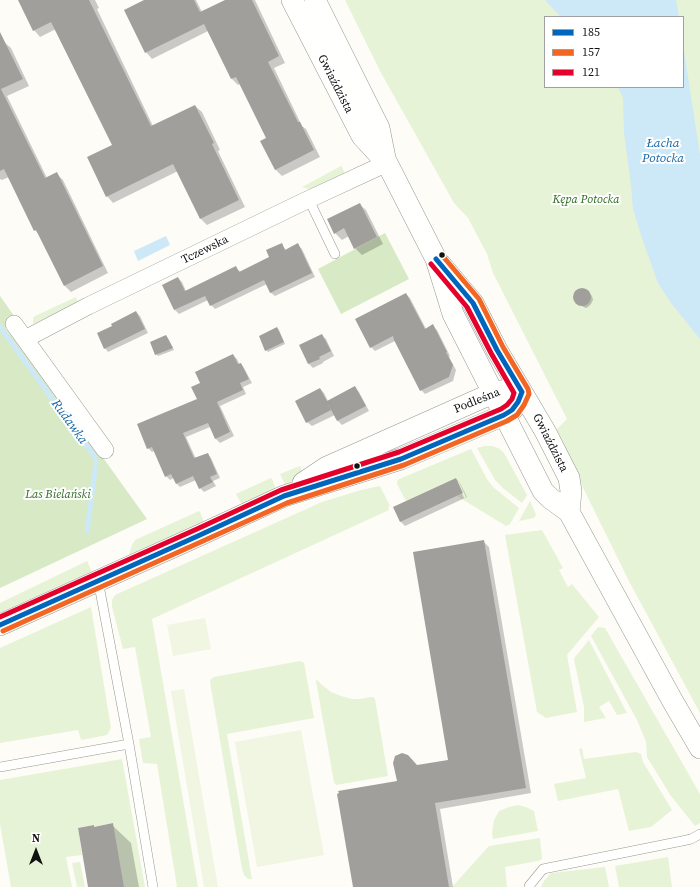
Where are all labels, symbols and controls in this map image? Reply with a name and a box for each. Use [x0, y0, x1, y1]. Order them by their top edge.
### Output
legend [544, 16, 684, 88]
text: 185 [582, 24, 600, 40]
text: 157 [582, 44, 600, 60]
street label: Gwiaździsta [314, 52, 356, 116]
text: 121 [582, 64, 600, 80]
water label: Łacha Potocka [642, 136, 684, 167]
park label: Kępa Potocka [553, 193, 619, 207]
street label: Tczewska [179, 232, 231, 268]
unlabelled marker [437, 250, 447, 260]
street label: Podleśna [452, 385, 502, 417]
water label: Rudawka [48, 397, 90, 447]
street label: Gwiaździsta [529, 411, 571, 475]
unlabelled marker [352, 461, 362, 471]
park label: Las Bielański [25, 488, 91, 502]
north arrow [16, 831, 56, 871]
text: N [32, 831, 40, 846]

